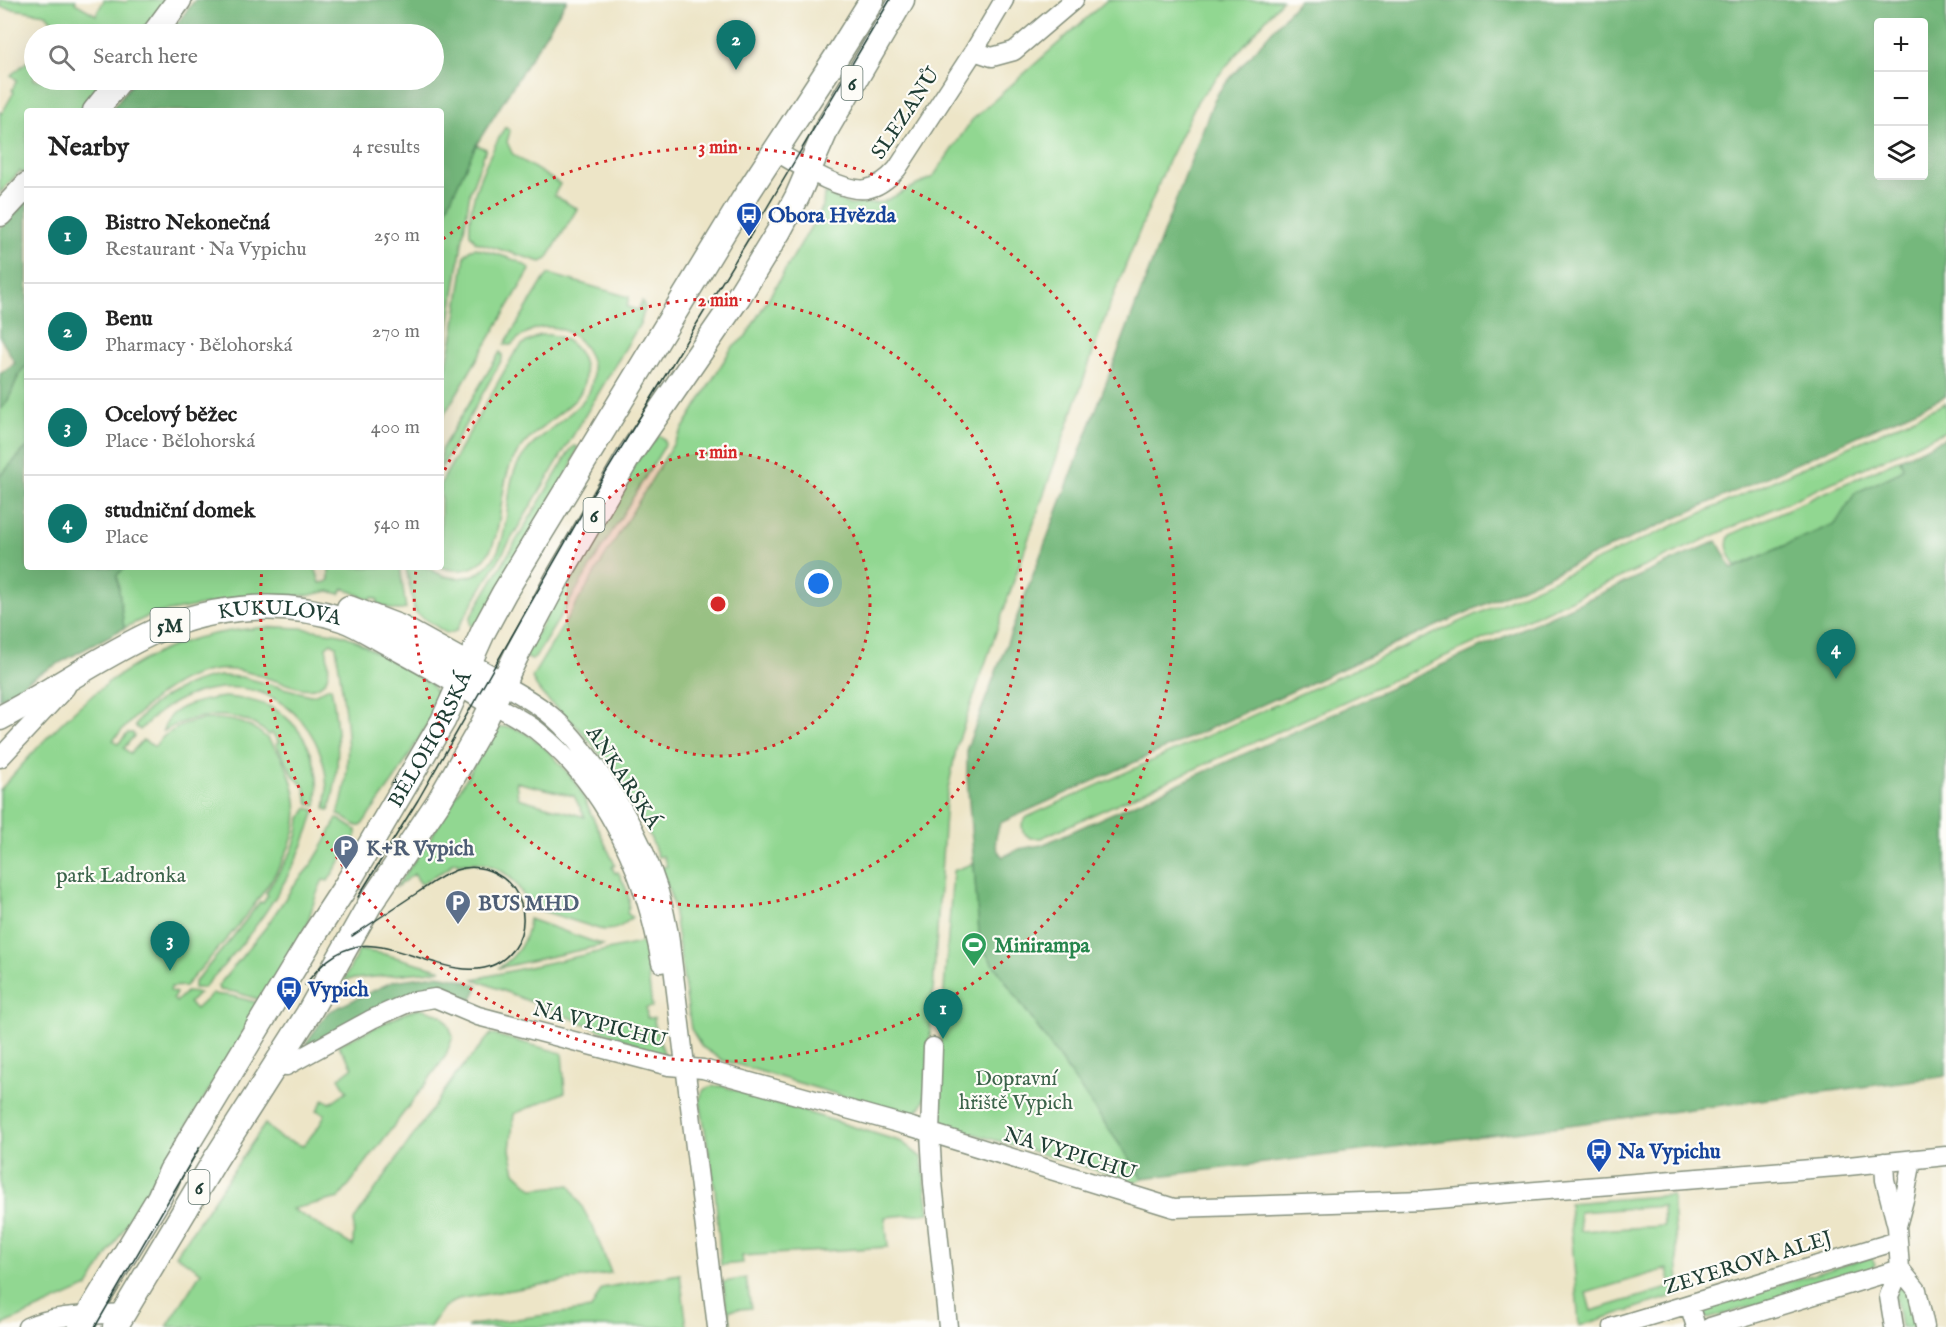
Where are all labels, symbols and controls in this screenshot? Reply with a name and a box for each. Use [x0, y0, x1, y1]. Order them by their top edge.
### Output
map controls [1874, 18, 1928, 180]
button: + [1874, 18, 1928, 72]
pin: 2 [716, 20, 756, 70]
search box [24, 24, 444, 90]
icon: search [45, 41, 78, 74]
text: Search here [93, 43, 198, 71]
street label: SLEZANŮ [866, 63, 947, 165]
road number: 6 [842, 66, 862, 100]
button: − [1874, 72, 1928, 126]
button: layers [1874, 126, 1928, 180]
text: Nearby [48, 131, 129, 164]
text: 4 results [353, 135, 420, 160]
text: 3 min [699, 137, 738, 160]
bus stop icon: Obora Hvězda [734, 200, 764, 238]
place label: Obora Hvězda [768, 203, 897, 230]
text: Bistro Nekonečná [105, 209, 270, 237]
text: 1 [64, 223, 71, 248]
text: 250 m [374, 223, 420, 248]
text: Restaurant · Na Vypichu [105, 237, 307, 262]
text: 2 min [698, 290, 739, 313]
text: Benu [105, 305, 153, 333]
text: 2 [63, 319, 72, 344]
text: 270 m [372, 319, 420, 344]
text: Pharmacy · Bělohorská [105, 333, 292, 358]
text: Ocelový běžec [105, 401, 237, 429]
text: 3 [64, 415, 71, 440]
text: 400 m [371, 415, 420, 440]
text: Place · Bělohorská [105, 429, 255, 454]
text: 1 min [699, 442, 738, 465]
text: studniční domek [105, 497, 255, 525]
road number: 6 [584, 498, 604, 532]
text: 4 [63, 511, 72, 536]
text: 540 m [373, 511, 420, 536]
text: Place [105, 525, 148, 550]
your location [804, 569, 833, 598]
centre of rings [708, 594, 728, 614]
street label: KUKULOVA [216, 595, 345, 633]
road number: 5M [150, 608, 190, 642]
pin: 4 [1816, 630, 1856, 679]
street label: BĚLOHORSKÁ [383, 666, 479, 813]
street label: ANKARSKÁ [579, 720, 667, 835]
parking icon: K+R Vypich [331, 833, 361, 871]
place label: K+R Vypich [366, 836, 475, 863]
park label: park Ladronka [56, 863, 187, 890]
parking icon: BUS MHD [443, 888, 473, 926]
place label: BUS MHD [478, 891, 579, 918]
pin: 3 [150, 922, 190, 971]
sports icon: Minirampa [959, 930, 989, 968]
place label: Minirampa [994, 933, 1091, 960]
bus stop icon: Vypich [274, 974, 304, 1012]
place label: Vypich [307, 977, 370, 1004]
pin: 1 [924, 990, 962, 1039]
street label: NA VYPICHU [530, 996, 670, 1055]
park label: Dopravní hřiště Vypich [959, 1066, 1073, 1117]
street label: NA VYPICHU [1000, 1121, 1139, 1187]
bus stop icon: Na Vypichu [1584, 1136, 1614, 1174]
place label: Na Vypichu [1617, 1139, 1721, 1166]
road number: 6 [188, 1170, 210, 1204]
street label: ZEYEROVA ALEJ [1661, 1225, 1836, 1302]

